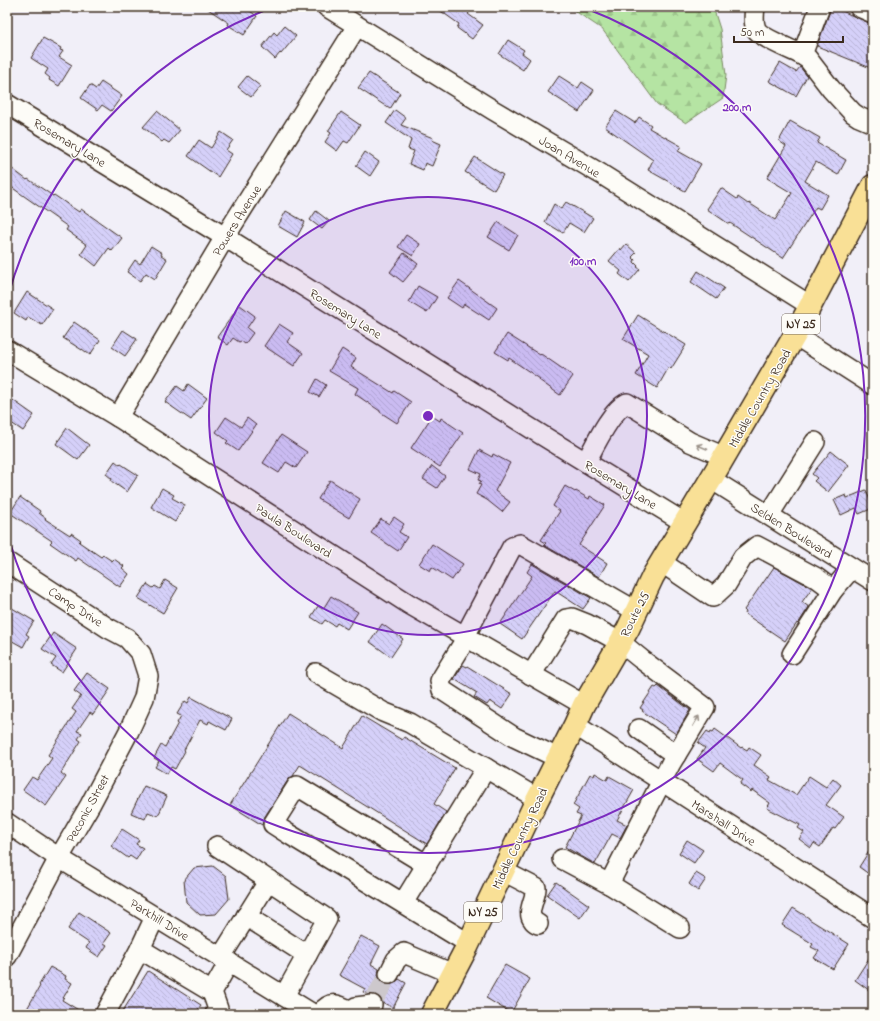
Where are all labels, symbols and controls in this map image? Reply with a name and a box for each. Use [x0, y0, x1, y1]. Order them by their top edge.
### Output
scale bar [734, 18, 843, 44]
text: 50 m [740, 24, 764, 42]
text: 200 m [722, 99, 752, 117]
street label: Rosemary Lane [29, 114, 109, 174]
street label: Joan Avenue [535, 131, 604, 183]
street label: Powers Avenue [208, 181, 267, 260]
text: 100 m [570, 253, 597, 271]
street label: Rosemary Lane [305, 284, 385, 345]
road number: NY 25 [782, 314, 820, 334]
street label: Middle Country Road [724, 345, 797, 452]
centre of rings [421, 409, 435, 423]
one-way arrow [696, 442, 708, 450]
street label: Rosemary Lane [580, 456, 660, 516]
street label: Selden Boulevard [747, 498, 836, 564]
street label: Paula Boulevard [251, 499, 336, 564]
street label: Camp Drive [44, 582, 106, 632]
street label: Route 25 [616, 588, 655, 641]
one-way arrow [693, 715, 701, 727]
street label: Peconic Street [62, 770, 115, 846]
street label: Middle Country Road [487, 784, 554, 893]
street label: Marshall Drive [687, 795, 759, 851]
street label: Parkhill Drive [126, 895, 193, 946]
road number: NY 25 [464, 902, 502, 922]

